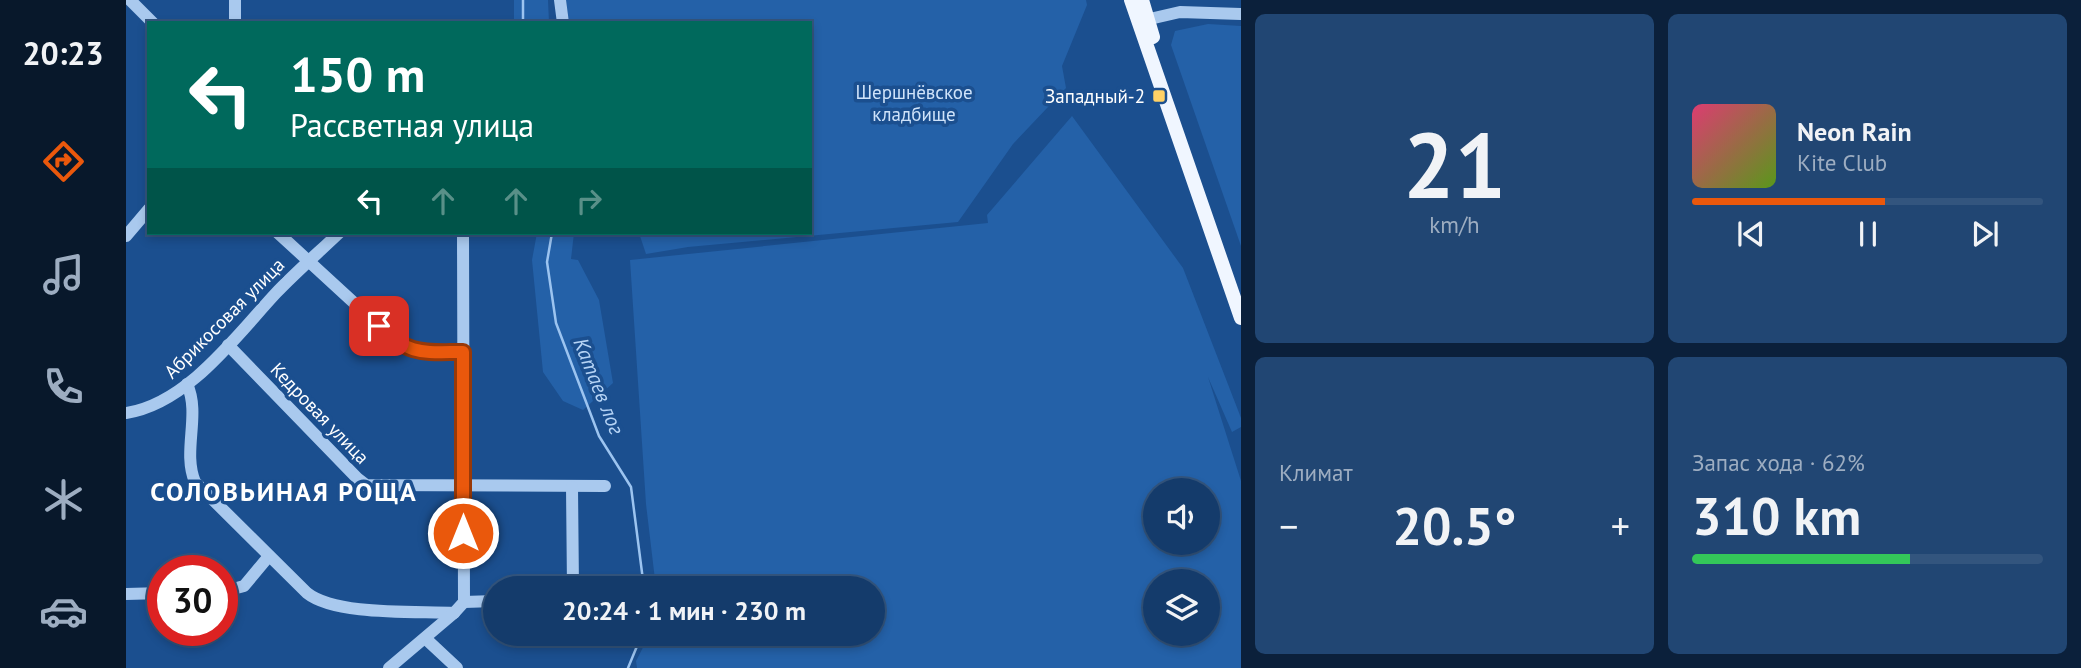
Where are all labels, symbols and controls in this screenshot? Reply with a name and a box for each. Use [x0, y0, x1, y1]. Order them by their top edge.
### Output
text: 20:23 [22, 32, 104, 74]
text: 150 m [290, 42, 425, 106]
icon: left [175, 49, 266, 140]
park label: Шершнёвское кладбище [855, 80, 973, 126]
place label: Западный-2 [1045, 84, 1145, 108]
marker: Западный-2 [1151, 88, 1167, 104]
text: Рассветная улица [290, 104, 534, 146]
text: 21 [1403, 105, 1506, 223]
text: Neon Rain [1797, 115, 1912, 148]
icon: directions [39, 137, 88, 186]
text: Kite Club [1797, 148, 1887, 177]
icon: left [351, 182, 389, 220]
icon: ahead [424, 182, 462, 220]
icon: ahead [497, 182, 535, 220]
icon: right [570, 182, 608, 220]
text: km/h [1429, 210, 1480, 239]
icon: previous [1732, 215, 1770, 253]
icon: pause [1849, 215, 1887, 253]
icon: next [1966, 215, 2004, 253]
icon: music [39, 250, 88, 299]
street label: Абрикосовая улица [159, 253, 289, 383]
pin [349, 296, 409, 356]
icon: arrive [360, 307, 398, 345]
water label: Катаев лог [567, 334, 631, 439]
street label: Кедровая улица [266, 357, 374, 469]
icon: phone [39, 362, 88, 411]
text: Запас хода · 62% [1692, 448, 1865, 477]
text: Климат [1279, 458, 1353, 487]
icon: climate [39, 475, 88, 524]
district label: СОЛОВЬИНАЯ РОЩА [150, 475, 418, 508]
map controls [1143, 478, 1220, 646]
button: sound [1143, 478, 1220, 555]
text: 310 km [1692, 482, 1861, 549]
text: 20.5° [1393, 492, 1516, 559]
position arrow [426, 496, 500, 570]
text: − [1279, 501, 1298, 550]
text: + [1611, 501, 1630, 550]
speed limit sign: 30 [147, 555, 238, 646]
button: layers [1143, 569, 1220, 646]
icon: car [39, 587, 88, 636]
text: 20:24 · 1 мин · 230 m [562, 594, 806, 627]

